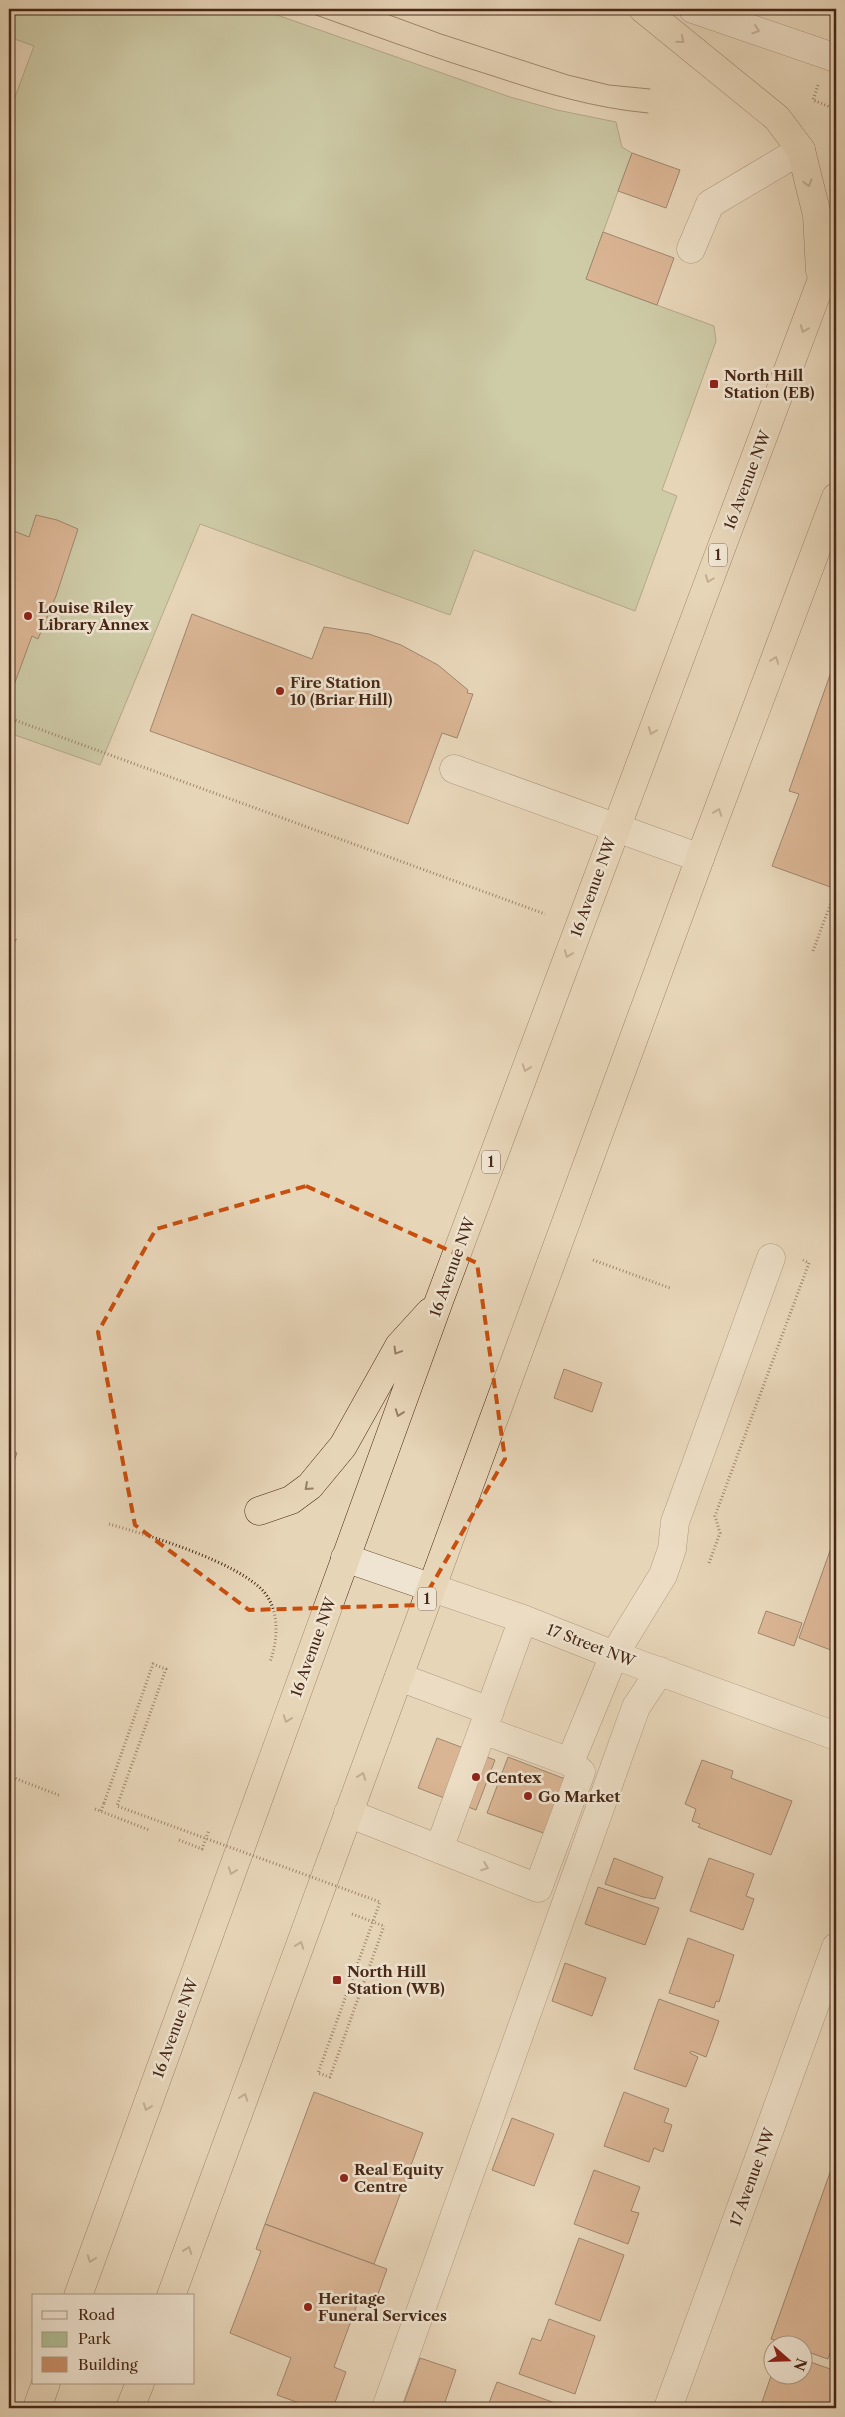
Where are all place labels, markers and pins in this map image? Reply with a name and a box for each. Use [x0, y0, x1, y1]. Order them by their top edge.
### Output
place label: North Hill Station (EB) [724, 366, 815, 402]
marker: North Hill Station (EB) [708, 378, 720, 390]
place label: Louise Riley Library Annex [38, 598, 149, 634]
marker: Louise Riley Library Annex [22, 610, 34, 622]
place label: Fire Station 10 (Briar Hill) [290, 673, 393, 709]
marker: Fire Station 10 (Briar Hill) [274, 685, 286, 697]
place label: Centex [486, 1768, 542, 1787]
marker: Centex [470, 1771, 482, 1783]
place label: Go Market [538, 1787, 620, 1806]
marker: Go Market [522, 1790, 534, 1802]
place label: North Hill Station (WB) [347, 1962, 445, 1998]
marker: North Hill Station (WB) [331, 1974, 343, 1986]
place label: Real Equity Centre [354, 2160, 444, 2196]
marker: Real Equity Centre [338, 2172, 350, 2184]
place label: Heritage Funeral Services [318, 2289, 447, 2325]
marker: Heritage Funeral Services [302, 2301, 314, 2313]

